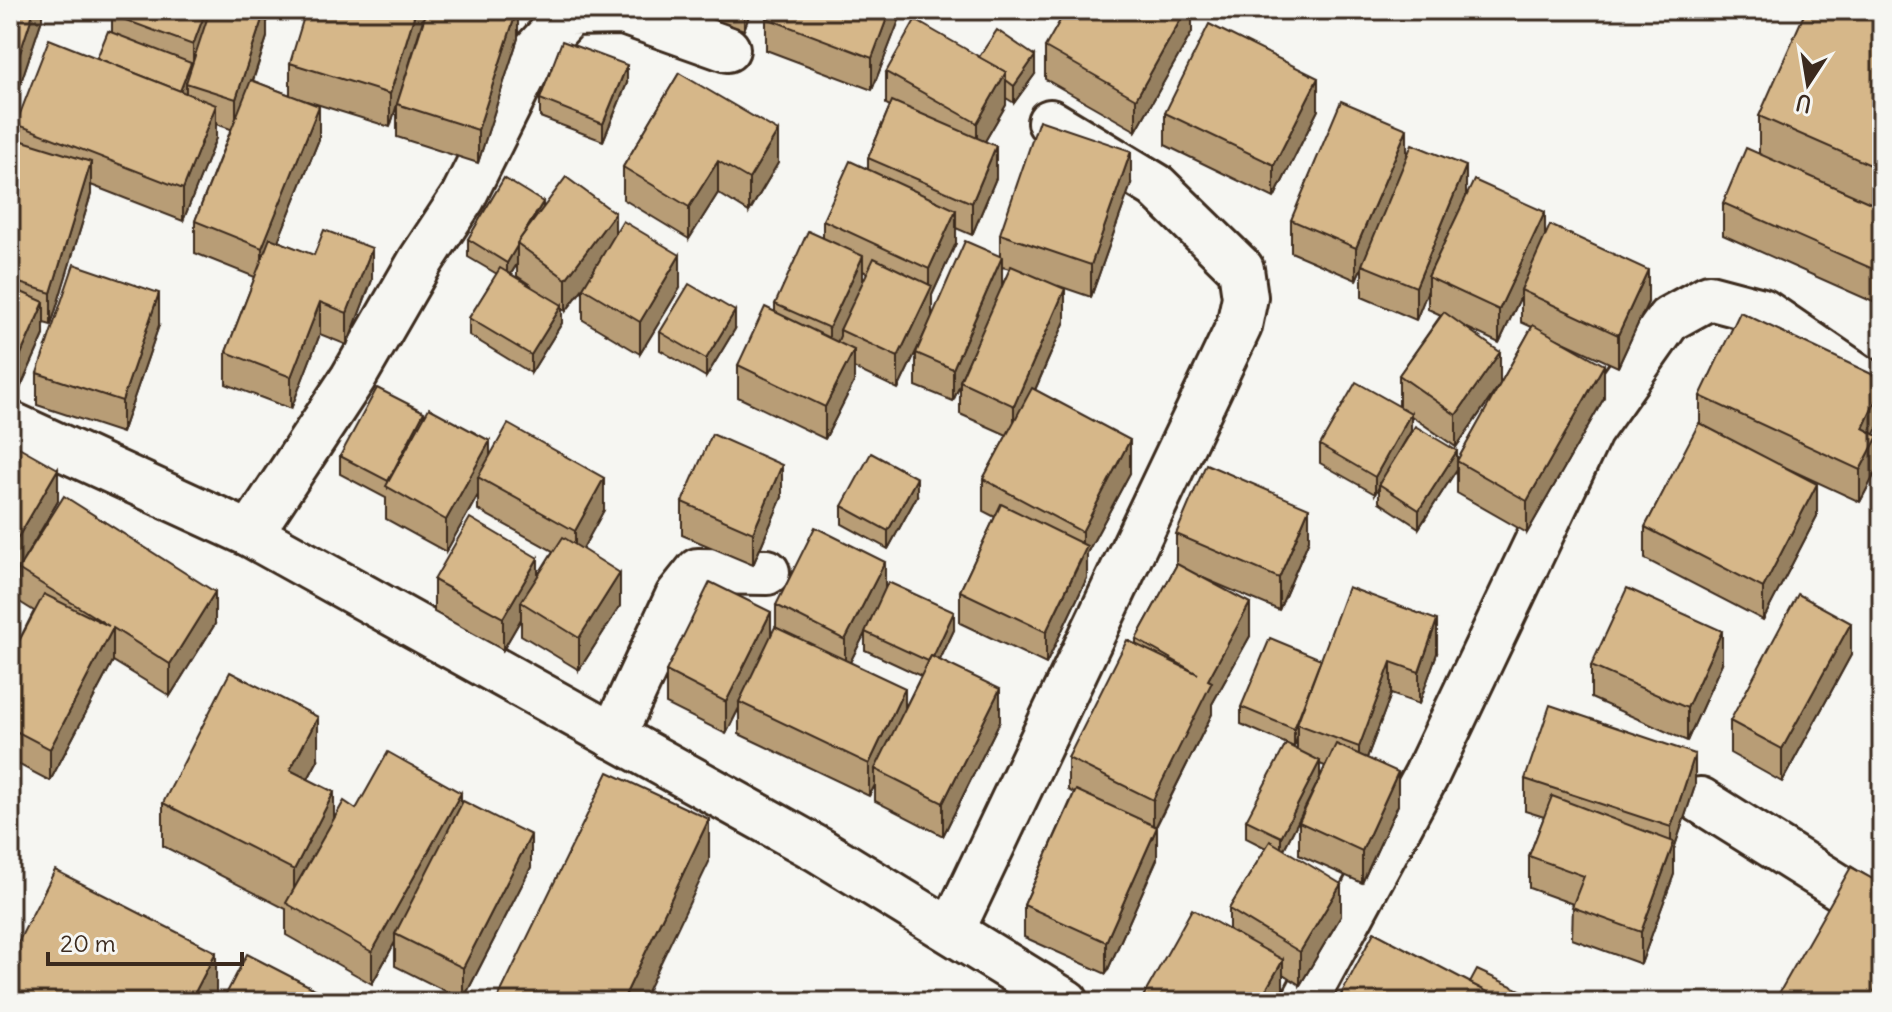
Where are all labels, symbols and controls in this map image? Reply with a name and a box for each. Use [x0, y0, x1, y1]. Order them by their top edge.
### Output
north arrow [1768, 44, 1848, 124]
text: U [1794, 88, 1814, 119]
scale bar [48, 916, 242, 966]
text: 20 m [60, 928, 116, 958]

